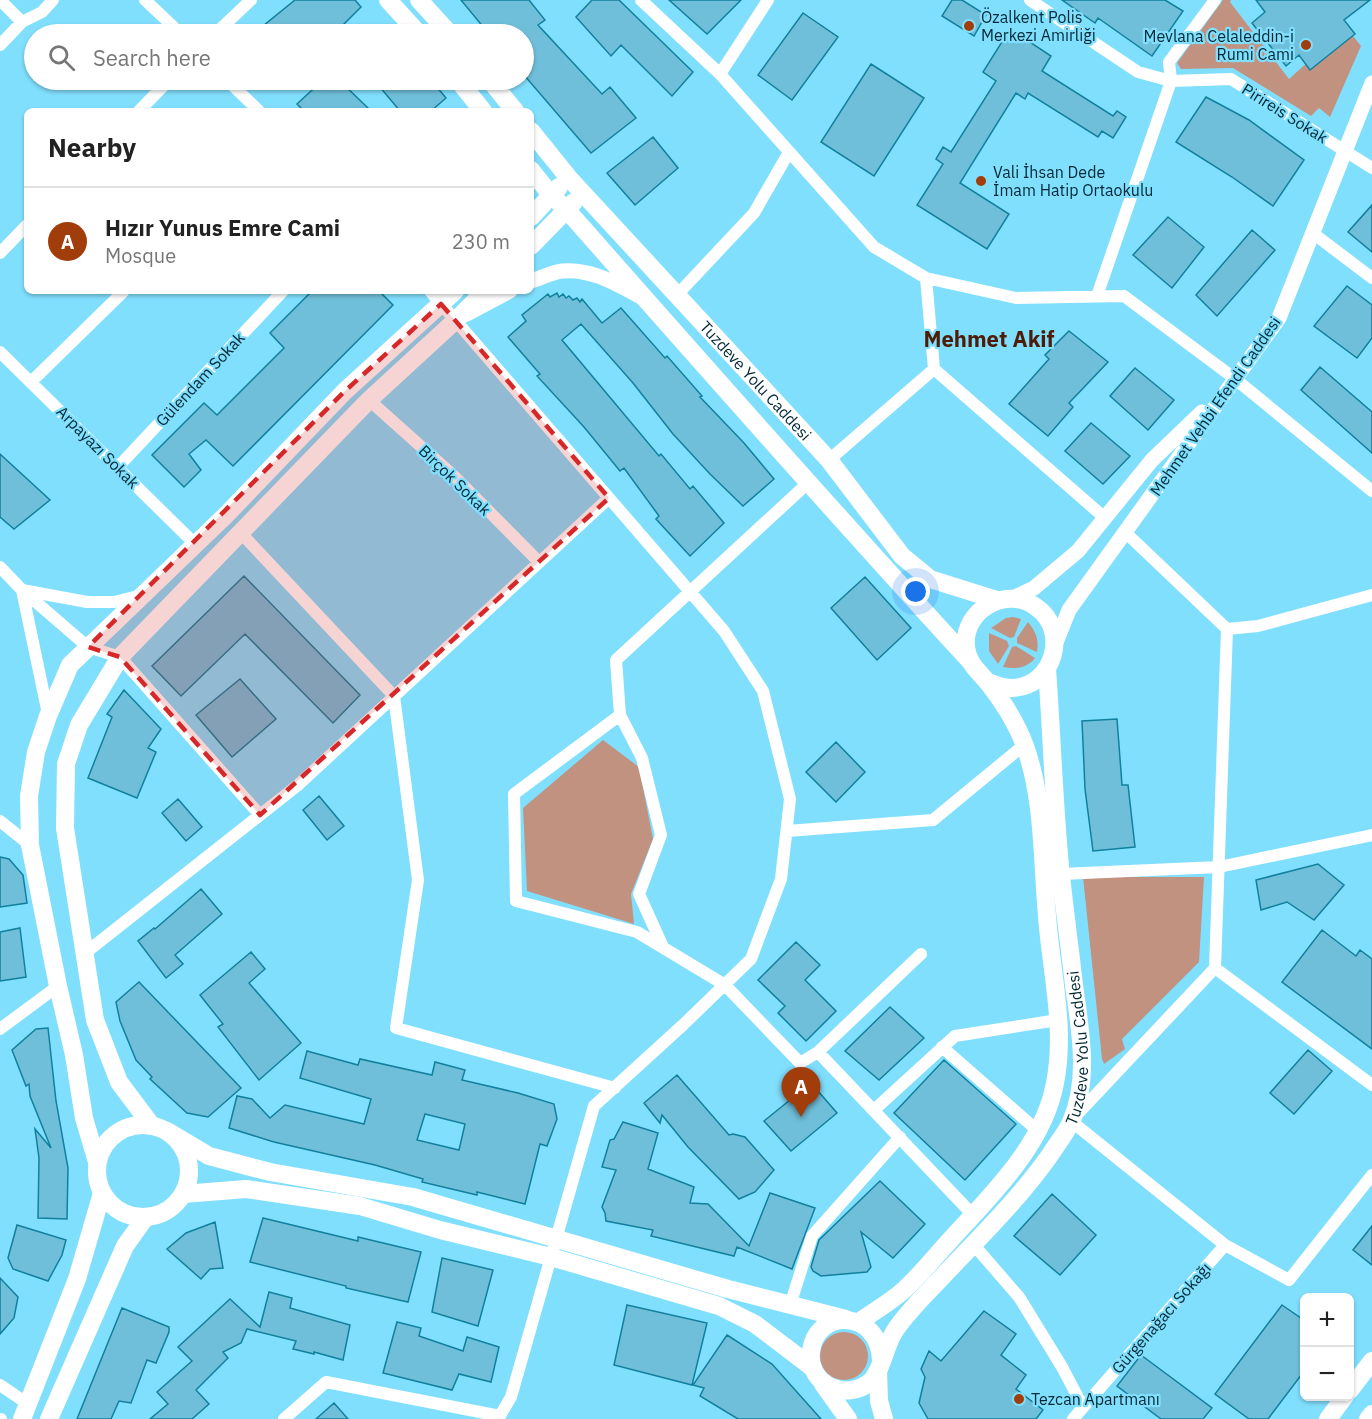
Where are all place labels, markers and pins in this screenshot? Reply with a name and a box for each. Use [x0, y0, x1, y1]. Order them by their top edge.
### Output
place label: Özalkent Polis Merkezi Amirliği [981, 7, 1096, 45]
marker: Özalkent Polis Merkezi Amirliği [962, 19, 976, 33]
place label: Mevlana Celaleddin-i Rumi Cami [1143, 26, 1294, 64]
marker: Mevlana Celaleddin-i Rumi Cami [1299, 38, 1313, 52]
place label: Vali İhsan Dede İmam Hatip Ortaokulu [993, 162, 1153, 200]
marker: Vali İhsan Dede İmam Hatip Ortaokulu [974, 174, 988, 188]
pin: A [782, 1068, 820, 1117]
place label: Tezcan Apartmanı [1031, 1389, 1160, 1409]
marker: Tezcan Apartmanı [1012, 1392, 1026, 1406]

